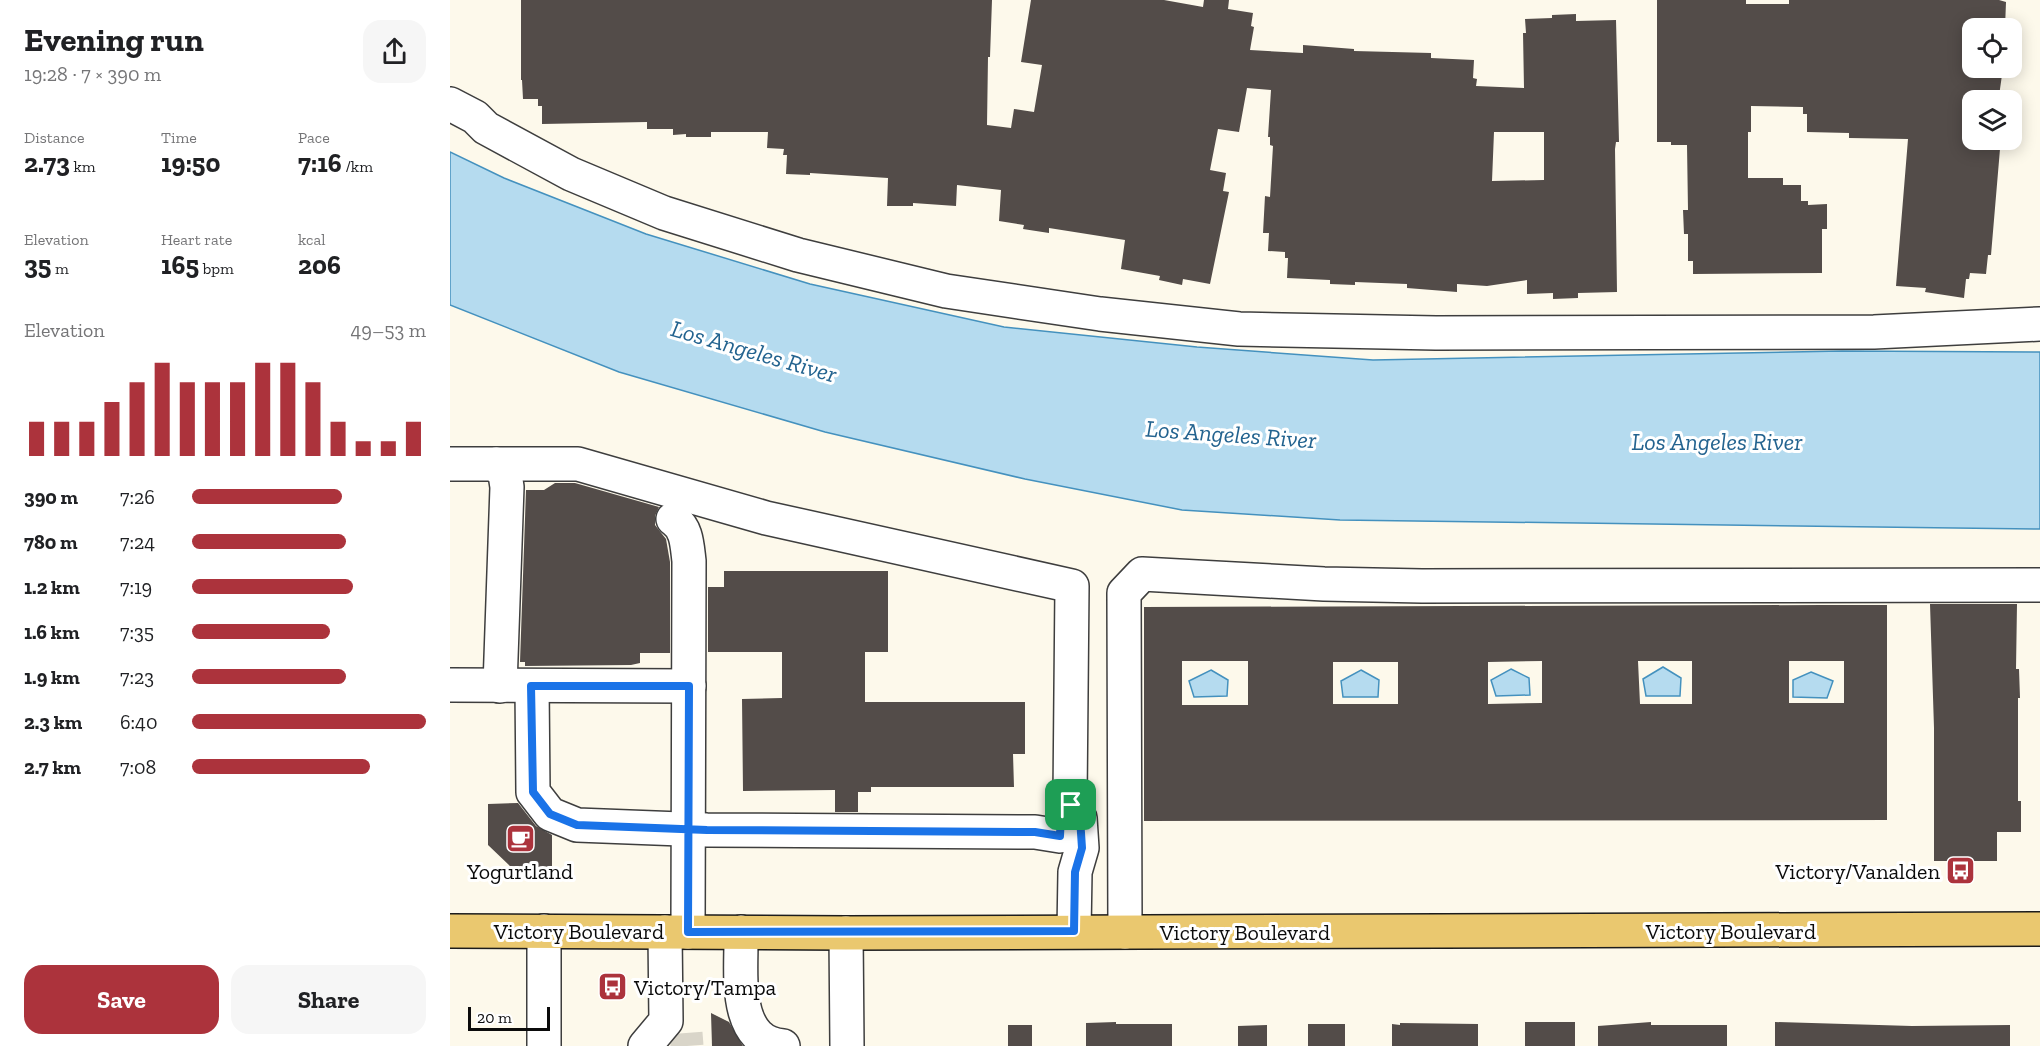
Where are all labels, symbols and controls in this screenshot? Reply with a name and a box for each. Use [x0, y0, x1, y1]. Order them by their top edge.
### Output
map controls [1962, 18, 2022, 150]
button: locate [1962, 18, 2022, 78]
text: Evening run [24, 20, 204, 59]
button: share [363, 20, 426, 83]
text: 19:28 · 7 × 390 m [24, 62, 161, 86]
button: layers [1962, 90, 2022, 150]
text: Distance [24, 128, 85, 147]
text: Time [161, 128, 197, 147]
text: Pace [298, 128, 330, 147]
text: 2.73 [24, 147, 70, 179]
text: 19:50 [161, 147, 220, 179]
text: 7:16 [298, 147, 342, 179]
text: km [70, 157, 96, 176]
text: /km [342, 157, 373, 176]
text: Elevation [24, 230, 89, 249]
text: Heart rate [161, 230, 232, 249]
text: kcal [298, 230, 325, 249]
text: 35 [24, 249, 51, 281]
text: 165 [161, 249, 199, 281]
text: 206 [298, 249, 341, 281]
text: m [51, 259, 69, 278]
text: bpm [199, 259, 234, 278]
water label: Los Angeles River [668, 313, 841, 389]
text: Elevation [24, 318, 105, 342]
text: 49–53 m [351, 318, 426, 342]
water label: Los Angeles River [1145, 414, 1318, 454]
water label: Los Angeles River [1632, 427, 1803, 456]
text: 390 m [24, 485, 78, 509]
text: 7:26 [120, 485, 155, 509]
text: 780 m [24, 530, 77, 554]
text: 7:24 [120, 530, 155, 554]
text: 1.2 km [24, 575, 80, 599]
text: 7:19 [120, 575, 152, 599]
text: 1.6 km [24, 620, 79, 644]
text: 7:35 [120, 620, 154, 644]
text: 1.9 km [24, 665, 80, 689]
text: 7:23 [120, 665, 154, 689]
text: 2.3 km [24, 710, 82, 734]
text: 6:40 [120, 710, 157, 734]
text: 2.7 km [24, 755, 81, 779]
text: 7:08 [120, 755, 156, 779]
pin [1045, 779, 1096, 830]
icon: arrive [1054, 788, 1087, 821]
cafe icon: Yogurtland [504, 823, 536, 855]
bus stop icon: Victory/Vanalden [1945, 855, 1977, 887]
place label: Yogurtland [466, 858, 573, 885]
place label: Victory/Vanalden [1775, 858, 1940, 885]
street label: Victory Boulevard [493, 918, 664, 945]
street label: Victory Boulevard [1645, 918, 1816, 945]
street label: Victory Boulevard [1159, 919, 1330, 946]
button: Save [24, 965, 219, 1034]
button: Share [231, 965, 426, 1034]
bus stop icon: Victory/Tampa [597, 971, 629, 1003]
place label: Victory/Tampa [633, 974, 777, 1001]
scale bar [468, 1004, 550, 1032]
text: 20 m [477, 1008, 512, 1027]

